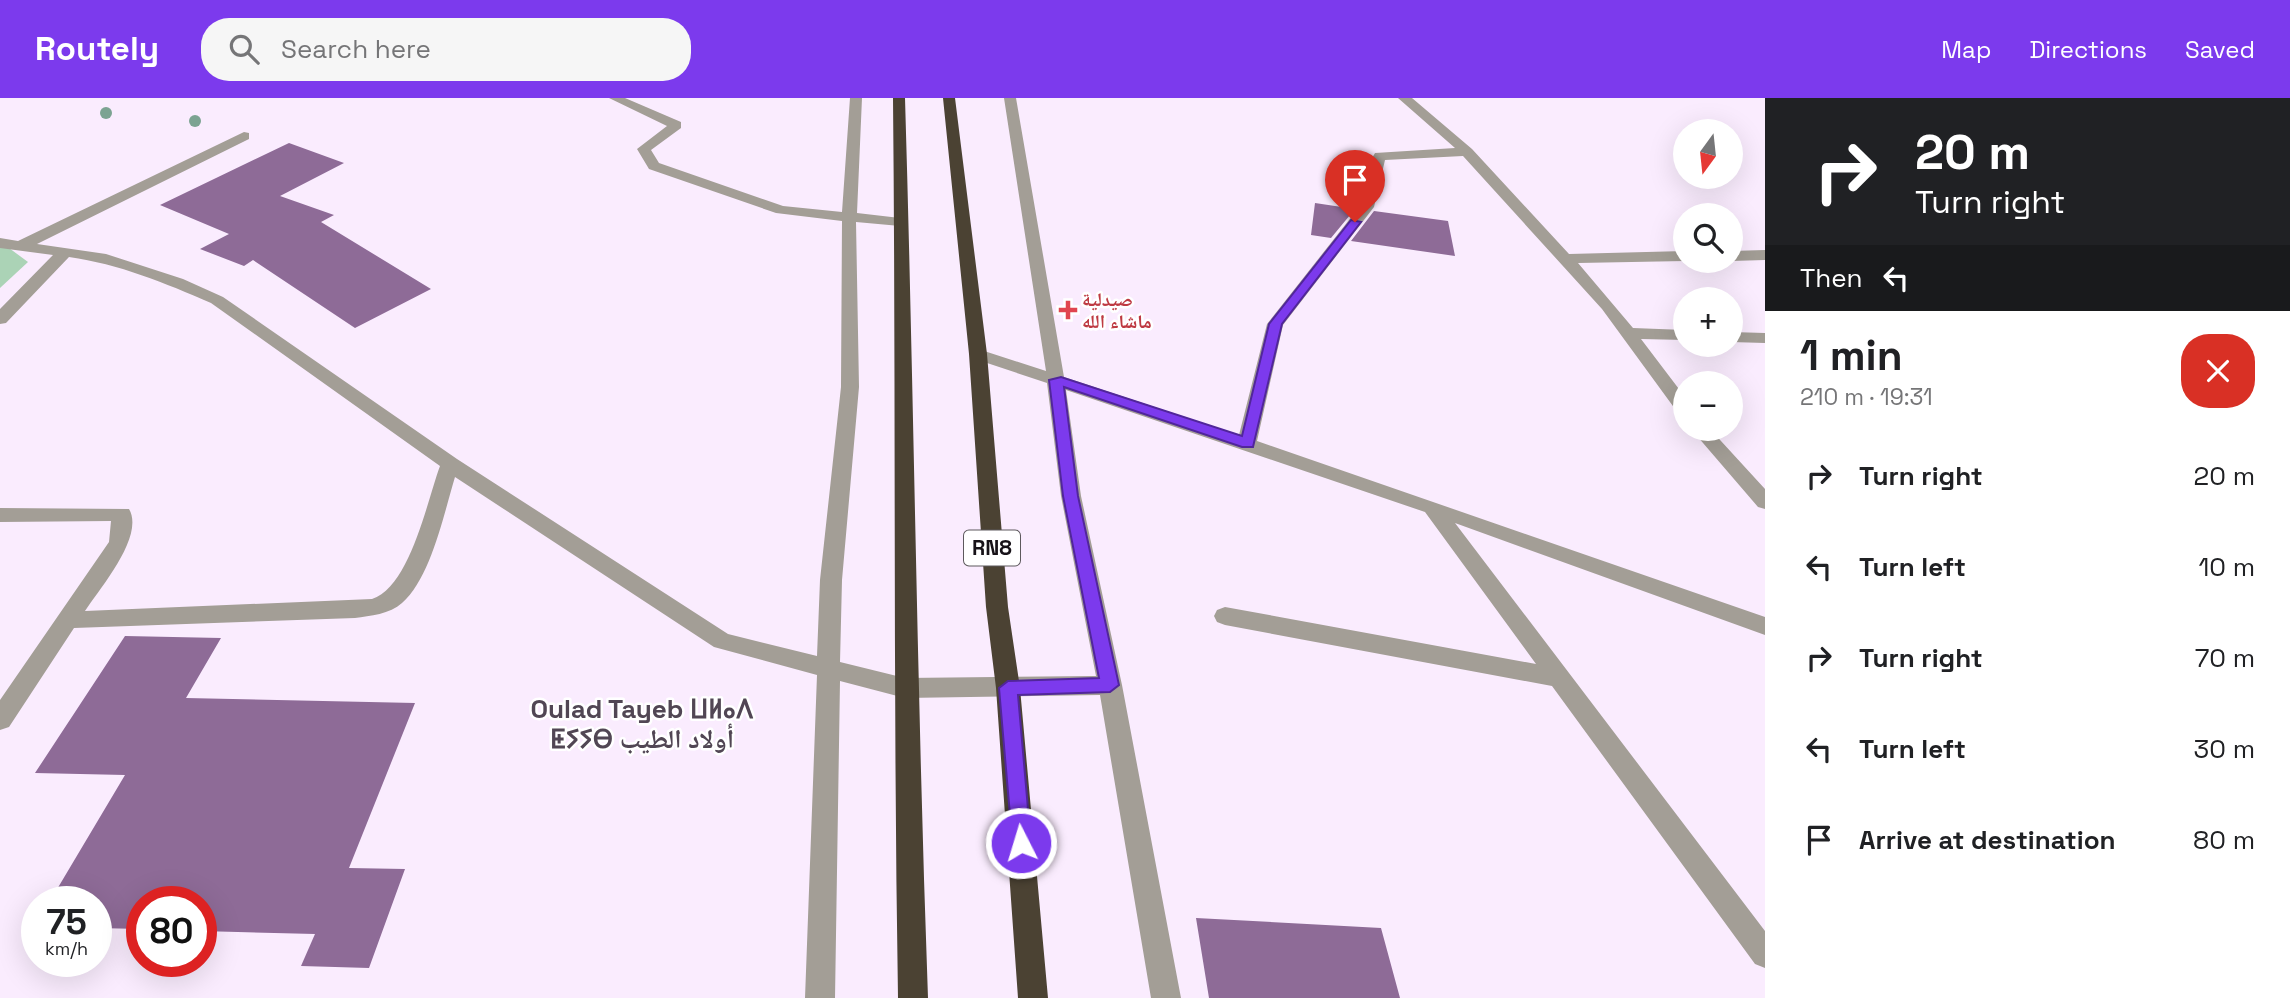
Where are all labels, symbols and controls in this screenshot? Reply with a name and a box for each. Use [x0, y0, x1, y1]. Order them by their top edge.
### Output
search box [201, 18, 691, 81]
text: Routely [35, 28, 159, 70]
icon: search [225, 30, 263, 68]
text: Search here [281, 32, 431, 66]
text: Map [1941, 34, 1991, 65]
text: Directions [2029, 34, 2147, 65]
text: Saved [2185, 34, 2255, 65]
north arrow [1673, 119, 1743, 189]
map controls [1673, 119, 1743, 441]
text: 20 m [1915, 121, 2030, 183]
icon: right [1800, 126, 1891, 217]
pin [1325, 150, 1385, 222]
icon: arrive [1336, 161, 1374, 199]
text: Turn right [1915, 182, 2065, 222]
button: search [1673, 203, 1743, 273]
icon: left [1877, 259, 1915, 297]
text: Then [1800, 261, 1863, 295]
place label: صيدلية ماشاء الله [1082, 287, 1152, 334]
button: + [1673, 287, 1743, 357]
marker: صيدلية ماشاء الله [1060, 302, 1076, 318]
text: 1 min [1800, 329, 1903, 382]
button: close [2181, 334, 2255, 408]
button: − [1673, 371, 1743, 441]
text: 210 m · 19:31 [1800, 382, 1933, 412]
icon: right [1800, 457, 1838, 495]
text: Turn right [1859, 459, 1983, 493]
text: 20 m [2194, 459, 2255, 493]
road number: RN8 [964, 531, 1020, 566]
icon: left [1800, 548, 1838, 586]
text: Turn left [1859, 550, 1966, 584]
text: 10 m [2198, 550, 2255, 584]
icon: right [1800, 639, 1838, 677]
text: Turn right [1859, 641, 1983, 675]
text: 70 m [2195, 641, 2255, 675]
district label: Oulad Tayeb ⵡⵍⴰⴷ ⵟⵢⵢⴱ أولاد الطيب [530, 692, 754, 756]
icon: left [1800, 730, 1838, 768]
text: Turn left [1859, 732, 1966, 766]
text: 30 m [2194, 732, 2255, 766]
position arrow [984, 806, 1058, 880]
icon: arrive [1800, 821, 1838, 859]
text: Arrive at destination [1859, 823, 2116, 857]
text: 80 m [2193, 823, 2255, 857]
speed limit sign: 80 [126, 886, 217, 977]
text: 75 [46, 900, 87, 944]
text: km/h [45, 937, 88, 960]

